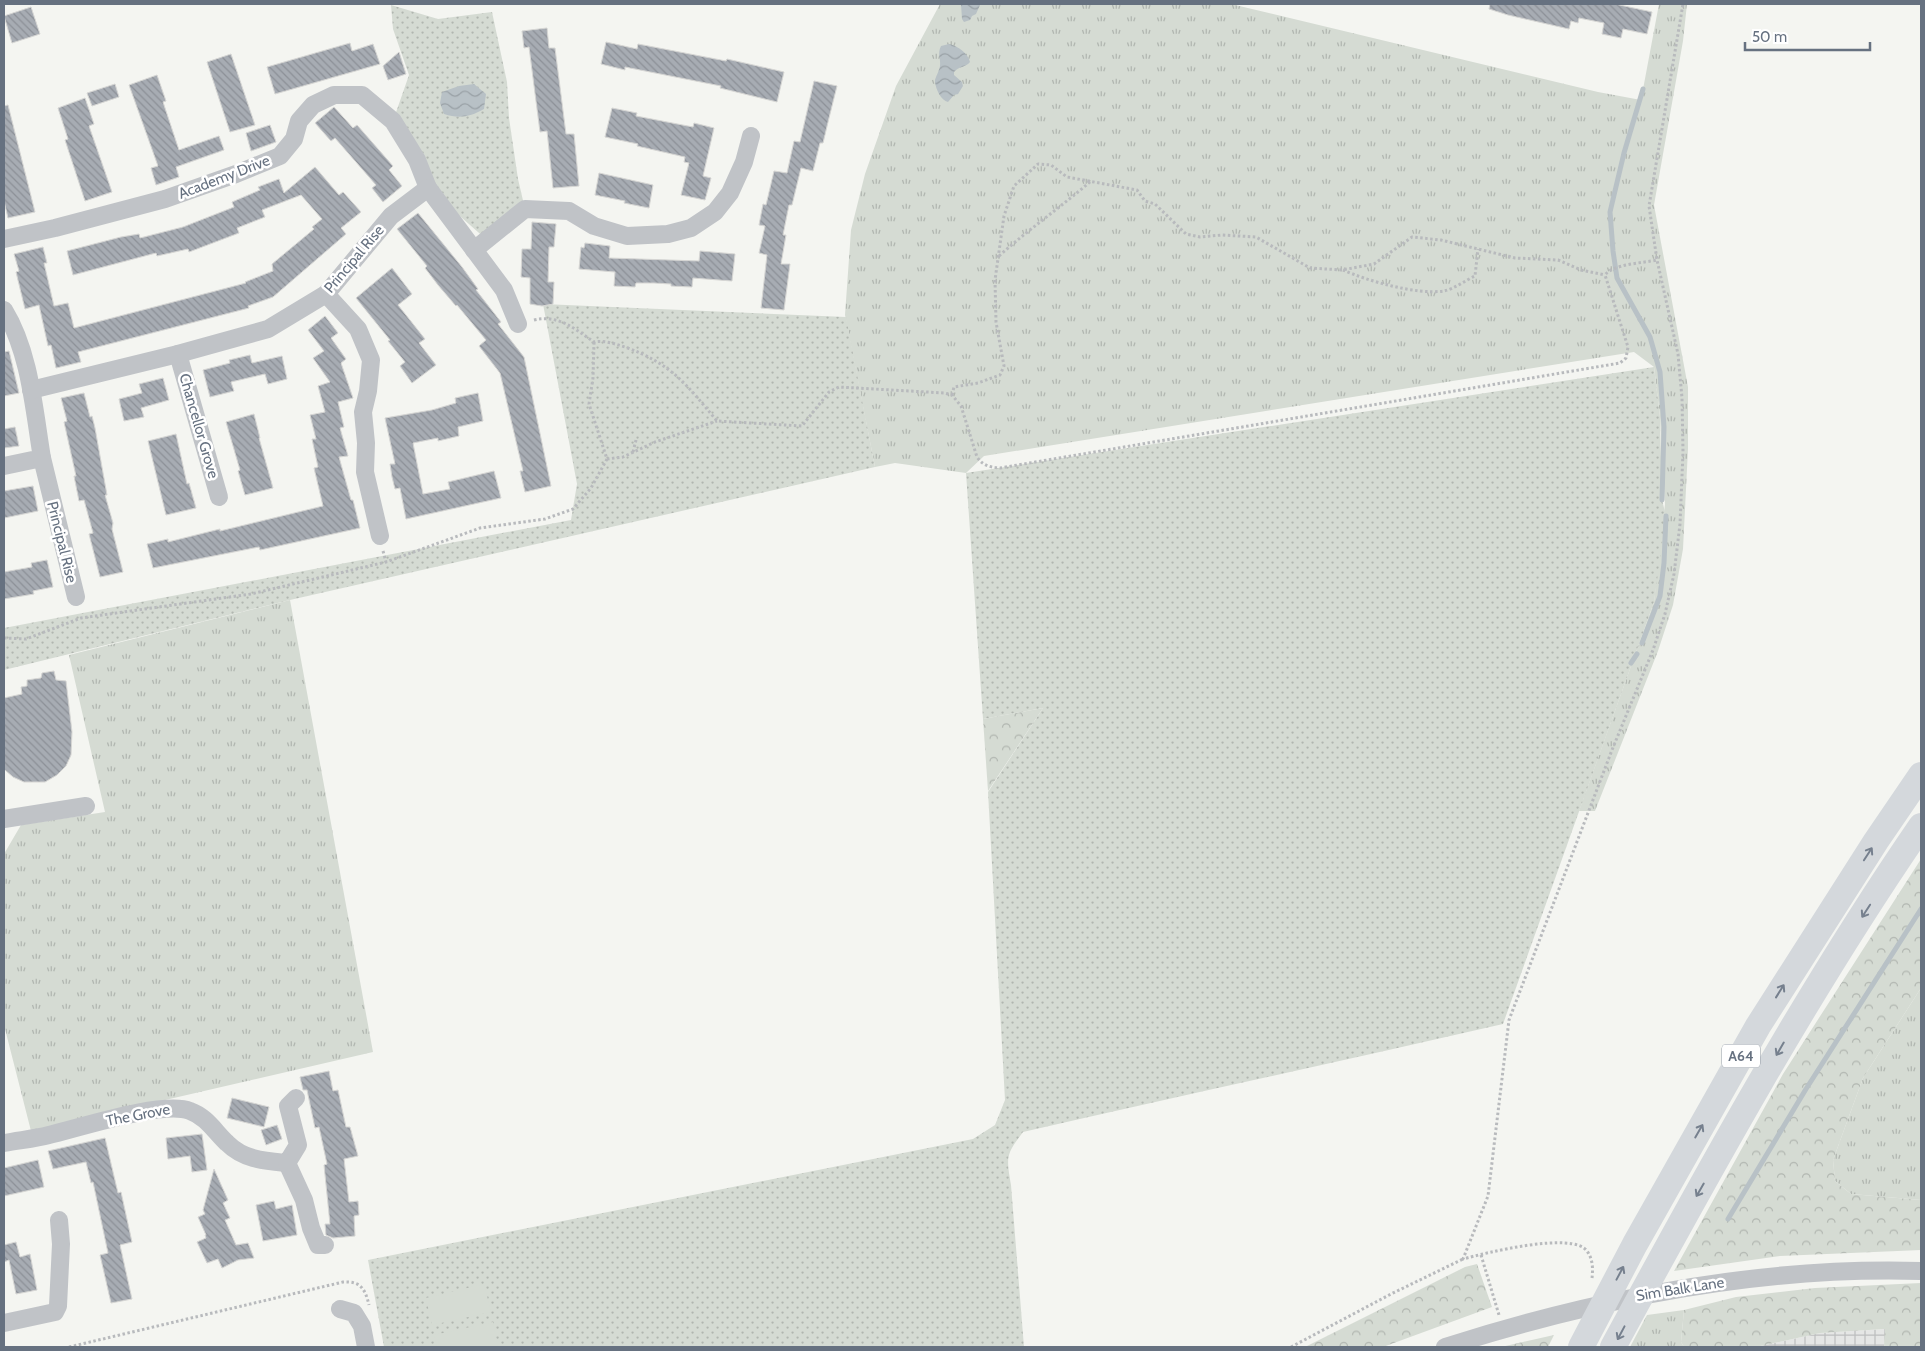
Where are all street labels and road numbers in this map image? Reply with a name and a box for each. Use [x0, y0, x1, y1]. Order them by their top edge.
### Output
street label: Academy Drive [176, 151, 273, 203]
street label: Principal Rise [320, 221, 388, 297]
street label: Chancellor Grove [175, 371, 223, 481]
street label: Principal Rise [43, 499, 81, 585]
road number: A64 [1722, 1044, 1760, 1068]
street label: The Grove [105, 1100, 172, 1130]
street label: Sim Balk Lane [1635, 1273, 1726, 1305]

